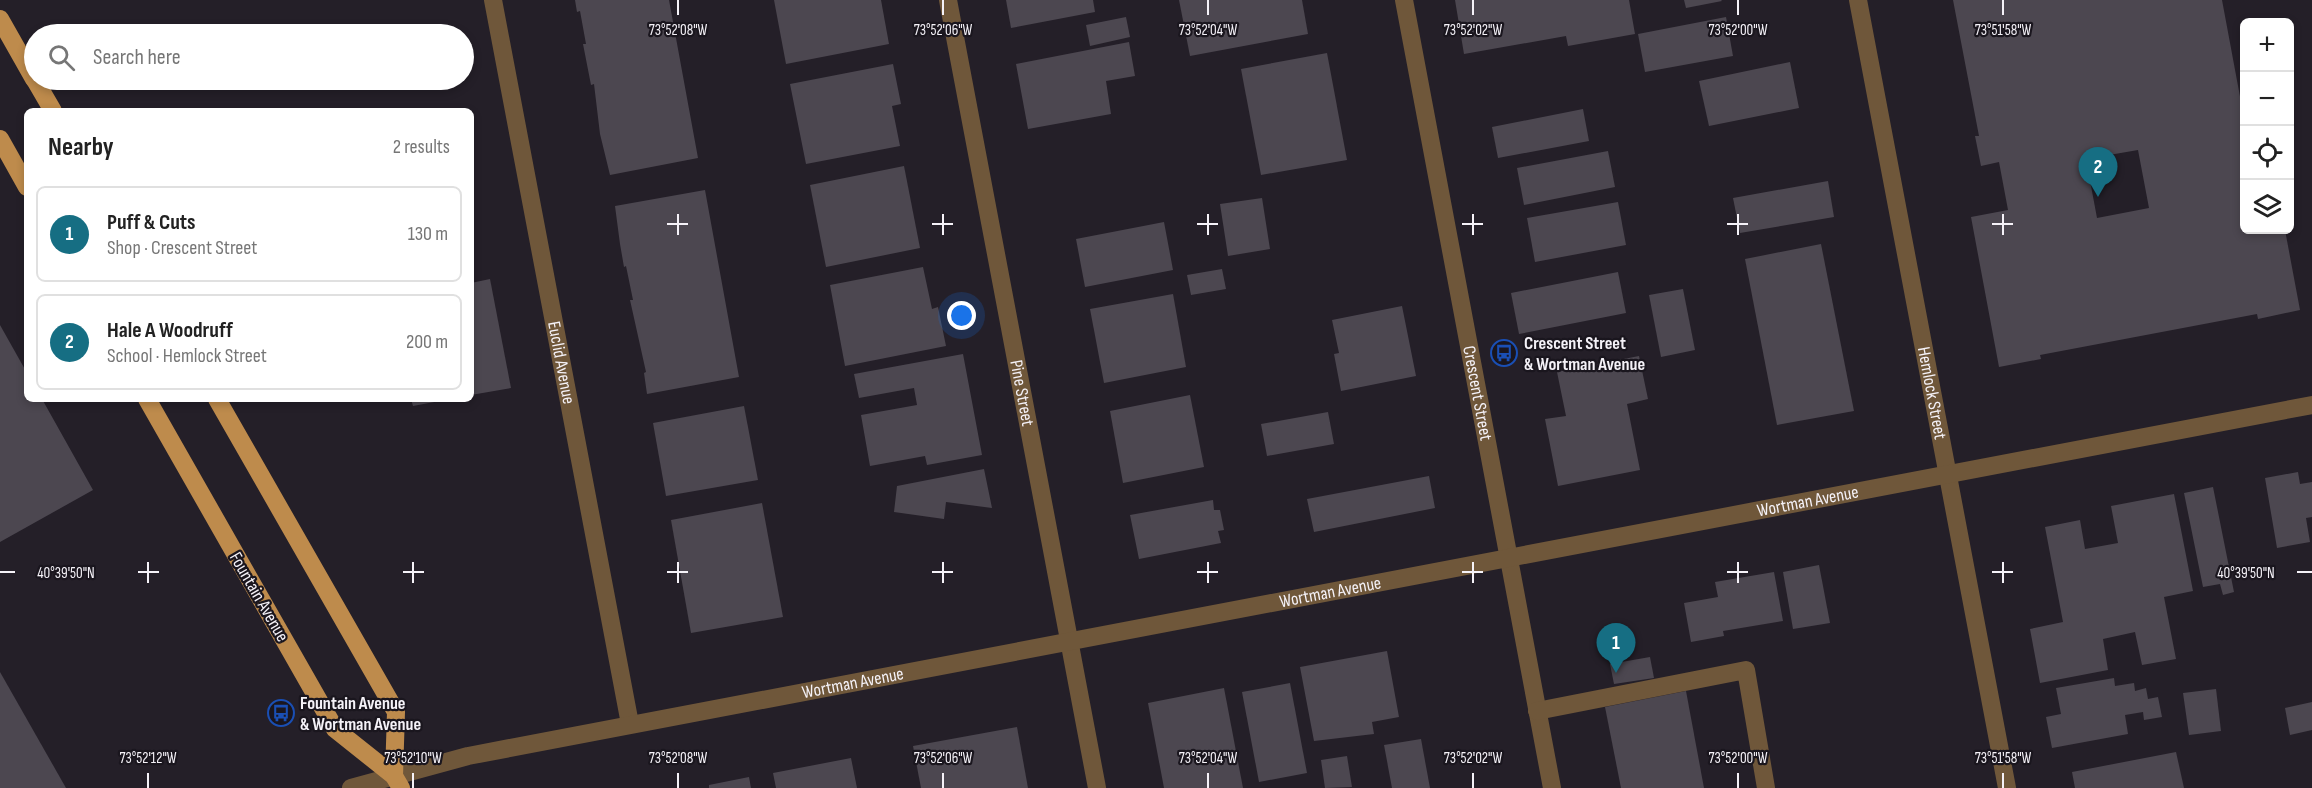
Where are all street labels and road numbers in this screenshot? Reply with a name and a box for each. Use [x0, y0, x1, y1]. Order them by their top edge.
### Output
street label: Euclid Avenue [544, 319, 580, 406]
street label: Crescent Street [1459, 344, 1497, 443]
street label: Hemlock Street [1913, 345, 1951, 442]
street label: Pine Street [1006, 358, 1039, 428]
street label: Wortman Avenue [1755, 481, 1860, 521]
street label: Fountain Avenue [225, 549, 293, 645]
street label: Wortman Avenue [1278, 572, 1383, 612]
street label: Wortman Avenue [800, 663, 905, 703]

